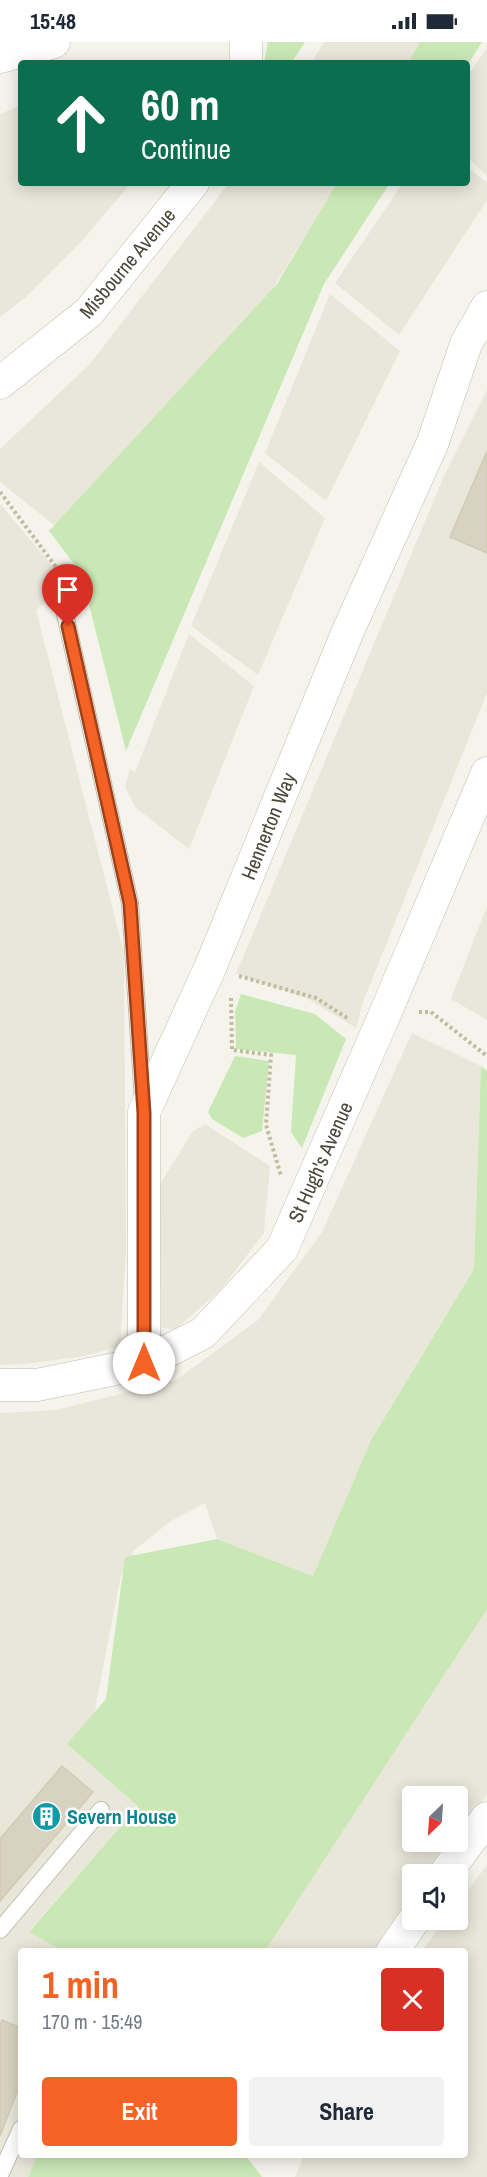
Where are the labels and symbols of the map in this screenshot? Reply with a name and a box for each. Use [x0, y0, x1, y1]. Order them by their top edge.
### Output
street label: Misbourne Avenue [73, 202, 181, 324]
pin [42, 564, 93, 626]
street label: Hennerton Way [234, 768, 302, 884]
street label: St Hugh's Avenue [281, 1097, 359, 1227]
position arrow [112, 1331, 176, 1395]
north arrow [402, 1786, 468, 1852]
building icon: Severn House [30, 1800, 62, 1832]
place label: Severn House [67, 1803, 176, 1830]

